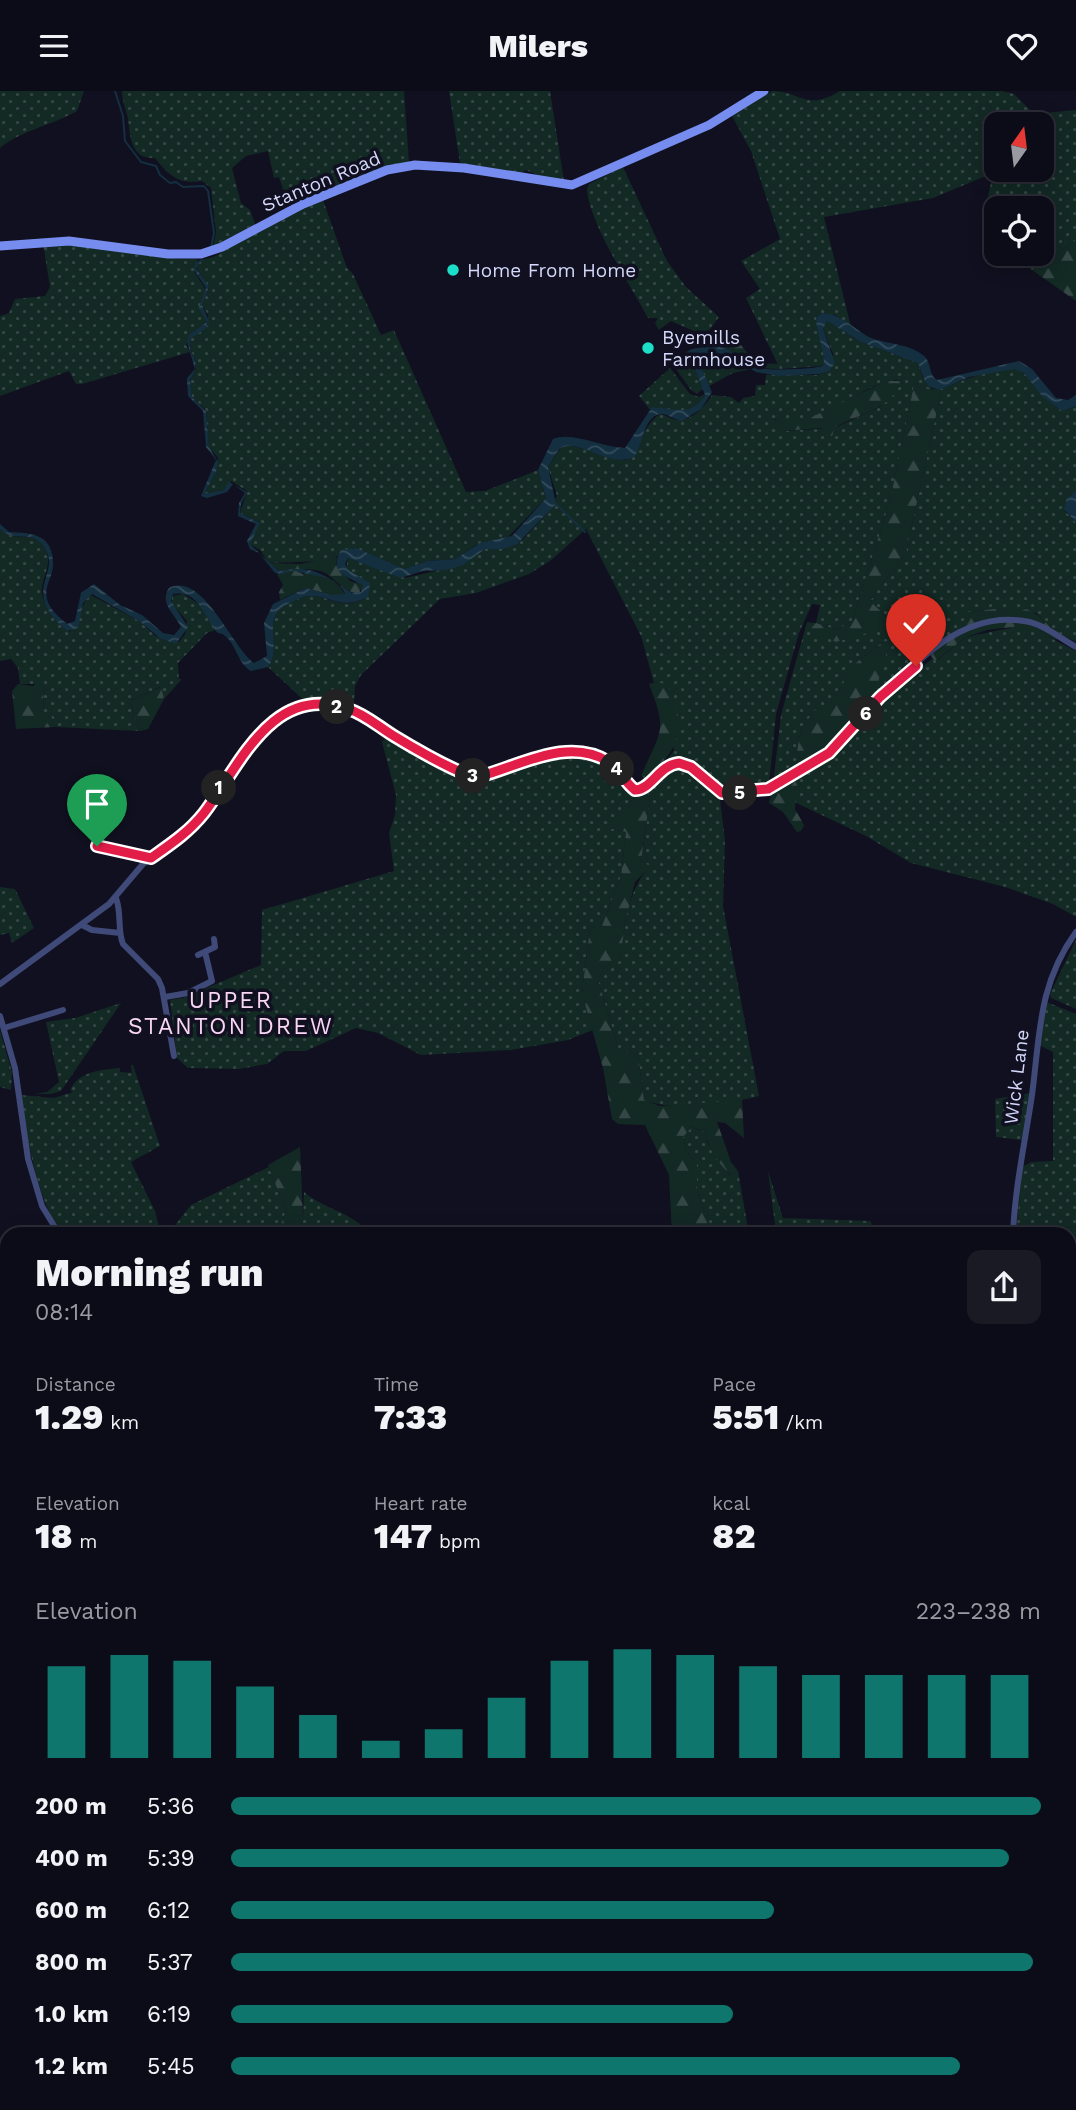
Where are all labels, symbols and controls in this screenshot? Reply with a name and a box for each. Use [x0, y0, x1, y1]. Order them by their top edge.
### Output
icon: menu [35, 27, 73, 65]
text: Milers [488, 27, 588, 65]
icon: heart [1003, 27, 1041, 65]
north arrow [984, 112, 1054, 182]
map controls [984, 112, 1054, 266]
street label: Stanton Road [258, 146, 384, 217]
button: locate [984, 196, 1054, 266]
place label: Home From Home [467, 259, 636, 282]
marker: Home From Home [445, 262, 461, 278]
place label: Byemills Farmhouse [662, 326, 765, 371]
marker: Byemills Farmhouse [640, 340, 656, 356]
pin [886, 594, 946, 666]
icon: check [897, 605, 935, 643]
pin: 2 [320, 689, 354, 725]
text: 2 [331, 695, 342, 718]
pin: 6 [848, 697, 884, 731]
text: 6 [860, 702, 871, 725]
pin: 4 [600, 751, 634, 787]
text: 4 [610, 757, 623, 780]
pin: 3 [456, 759, 490, 793]
text: 3 [467, 764, 478, 787]
pin: 1 [202, 771, 236, 805]
pin [67, 774, 127, 846]
pin: 5 [722, 775, 758, 811]
text: 1 [214, 776, 223, 799]
text: 5 [734, 781, 745, 804]
icon: arrive [78, 785, 116, 823]
district label: UPPER STANTON DREW [128, 987, 334, 1040]
street label: Wick Lane [999, 1028, 1034, 1126]
button: share [967, 1250, 1041, 1324]
text: Morning run [35, 1251, 264, 1295]
text: 08:14 [35, 1299, 93, 1326]
text: Distance [35, 1373, 116, 1396]
text: Time [374, 1373, 419, 1396]
text: Pace [712, 1373, 756, 1396]
text: 1.29 [35, 1396, 104, 1438]
text: 7:33 [374, 1396, 447, 1438]
text: 5:51 [712, 1396, 779, 1438]
text: km [104, 1411, 139, 1434]
text: /km [779, 1411, 823, 1434]
text: Elevation [35, 1492, 120, 1515]
text: Heart rate [374, 1492, 468, 1515]
text: kcal [712, 1492, 750, 1515]
text: 18 [35, 1515, 73, 1557]
text: 147 [374, 1515, 432, 1557]
text: 82 [712, 1515, 755, 1557]
text: m [73, 1530, 97, 1553]
text: bpm [432, 1530, 481, 1553]
text: Elevation [35, 1598, 138, 1625]
text: 223–238 m [916, 1598, 1041, 1625]
text: 200 m [35, 1793, 107, 1820]
text: 5:36 [147, 1793, 195, 1820]
text: 400 m [35, 1845, 108, 1872]
text: 5:39 [147, 1845, 195, 1872]
text: 600 m [35, 1897, 107, 1924]
text: 6:12 [147, 1897, 190, 1924]
text: 800 m [35, 1949, 107, 1976]
text: 5:37 [147, 1949, 193, 1976]
text: 1.0 km [35, 2001, 109, 2028]
text: 6:19 [147, 2001, 191, 2028]
text: 1.2 km [35, 2053, 108, 2080]
text: 5:45 [147, 2053, 195, 2080]

